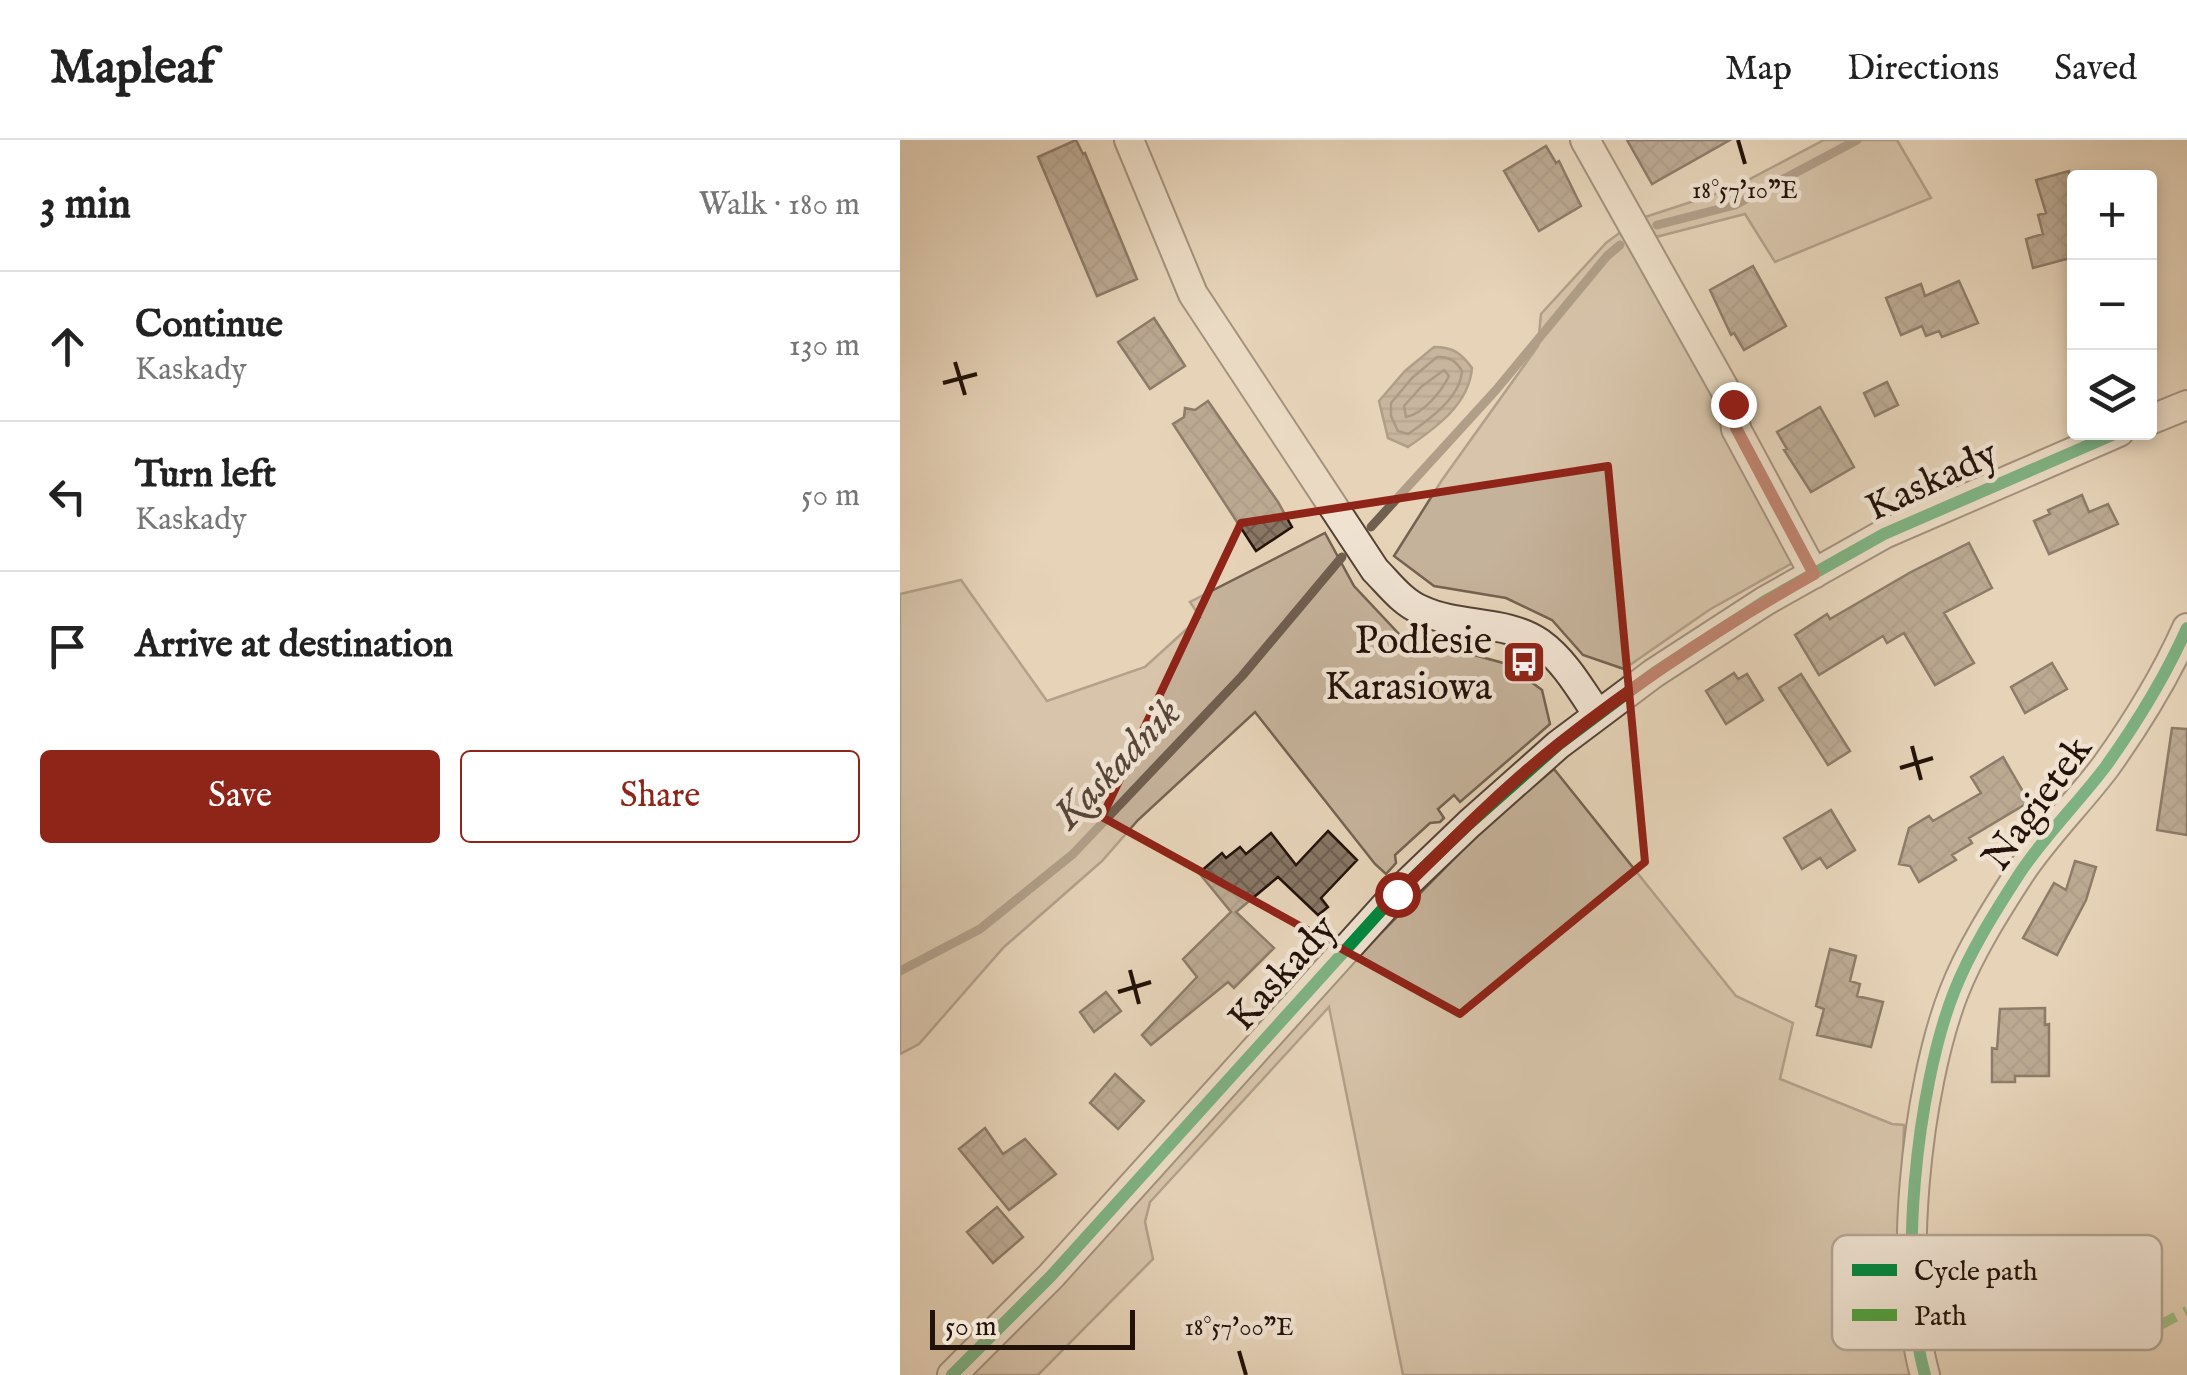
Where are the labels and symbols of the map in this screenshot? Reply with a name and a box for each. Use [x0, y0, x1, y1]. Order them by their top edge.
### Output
text: 18°57'10"E [1692, 175, 1798, 207]
route end [1711, 382, 1757, 428]
street label: Kaskady [1858, 429, 2007, 535]
place label: Podlesie Karasiowa [1325, 617, 1493, 714]
bus stop icon: Podlesie Karasiowa [1501, 639, 1547, 685]
water label: Kaskadnik [1041, 688, 1193, 843]
street label: Nagietek [1973, 726, 2105, 882]
route start [1375, 872, 1421, 918]
street label: Kaskady [1218, 905, 1350, 1043]
legend [1832, 1235, 2162, 1350]
text: Cycle path [1914, 1255, 2038, 1290]
text: Path [1914, 1300, 1967, 1335]
scale bar [930, 1305, 1135, 1350]
text: 18°57'00"E [1185, 1312, 1293, 1344]

